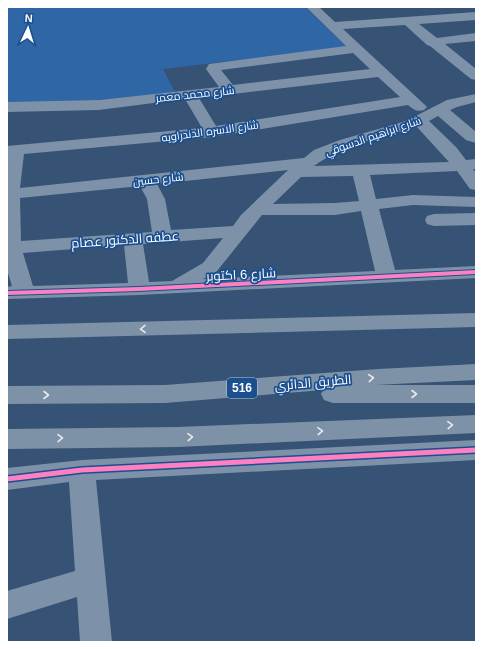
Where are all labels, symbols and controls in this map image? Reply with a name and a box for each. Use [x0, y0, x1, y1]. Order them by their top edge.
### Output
north arrow [8, 8, 48, 48]
text: N [24, 12, 33, 24]
street label: شارع محمد معمر [154, 84, 235, 106]
street label: شارع ابراهيم الدسوقي [324, 114, 423, 161]
street label: شارع الاسره الدندراويه [161, 118, 260, 146]
street label: شارع حسين [132, 170, 184, 190]
street label: عطفه الدكتور عصام [71, 228, 180, 253]
street label: شارع 6 اكتوبر [205, 265, 276, 285]
one-way arrow [140, 325, 146, 333]
street label: الطريق الدائري [274, 372, 352, 396]
one-way arrow [368, 373, 374, 382]
road number: 516 [227, 378, 257, 398]
one-way arrow [411, 390, 417, 398]
one-way arrow [43, 391, 49, 399]
one-way arrow [447, 420, 453, 429]
one-way arrow [317, 426, 323, 435]
one-way arrow [187, 432, 193, 441]
one-way arrow [57, 434, 63, 442]

